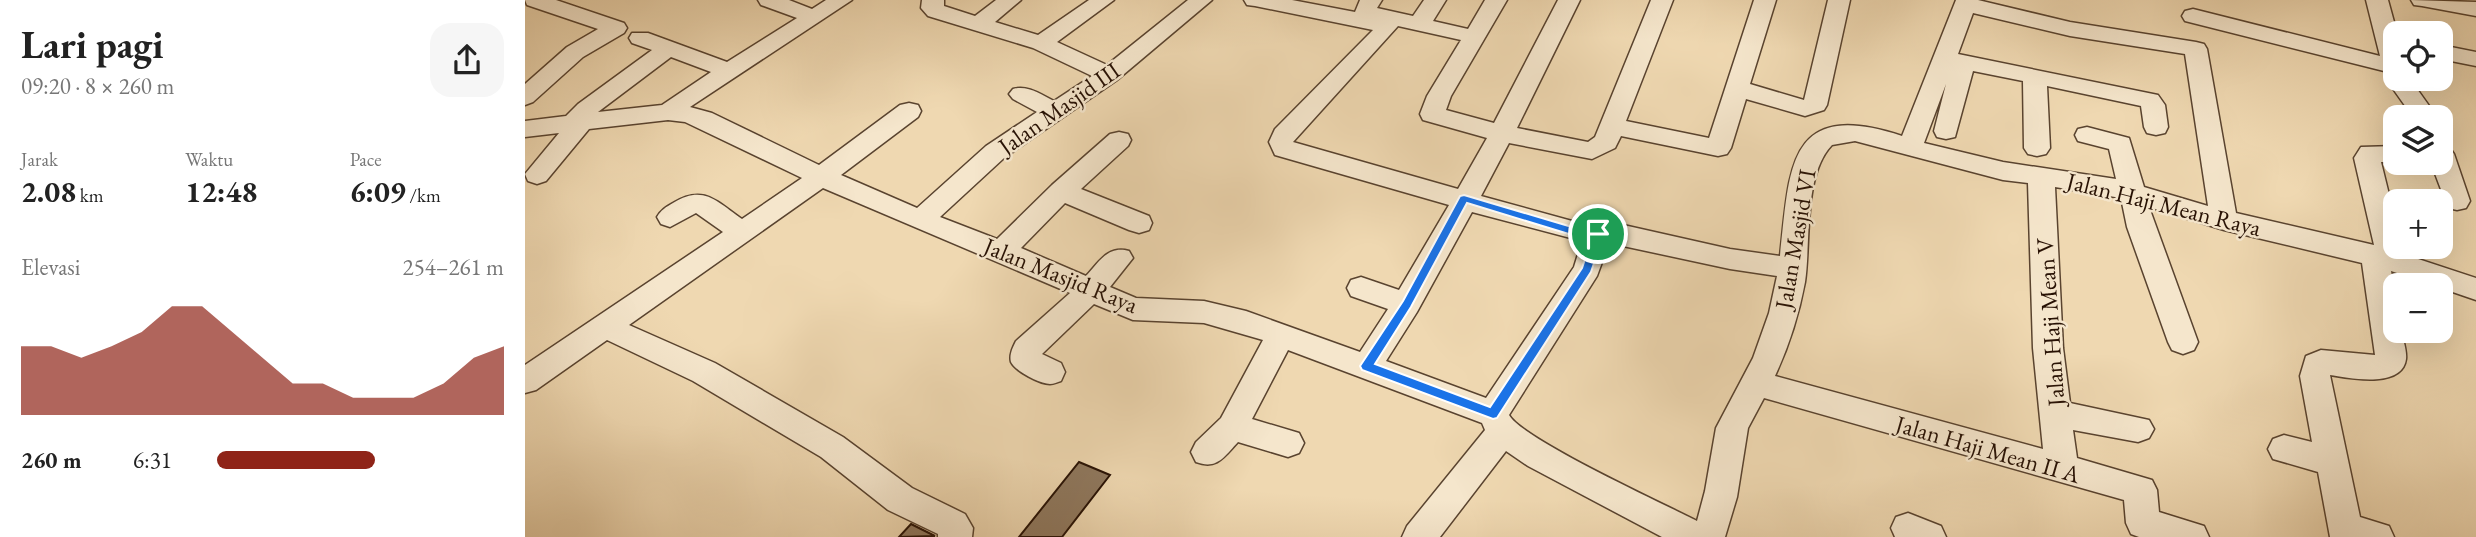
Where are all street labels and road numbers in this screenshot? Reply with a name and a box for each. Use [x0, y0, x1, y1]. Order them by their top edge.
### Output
street label: Jalan Masjid III [990, 55, 1126, 162]
street label: Jalan Haji Mean Raya [2062, 164, 2265, 243]
street label: Jalan Masjid VI [1767, 167, 1823, 313]
street label: Jalan Masjid Raya [978, 229, 1143, 320]
street label: Jalan Haji Mean V [2029, 236, 2071, 409]
street label: Jalan Haji Mean II A [1890, 407, 2084, 490]

